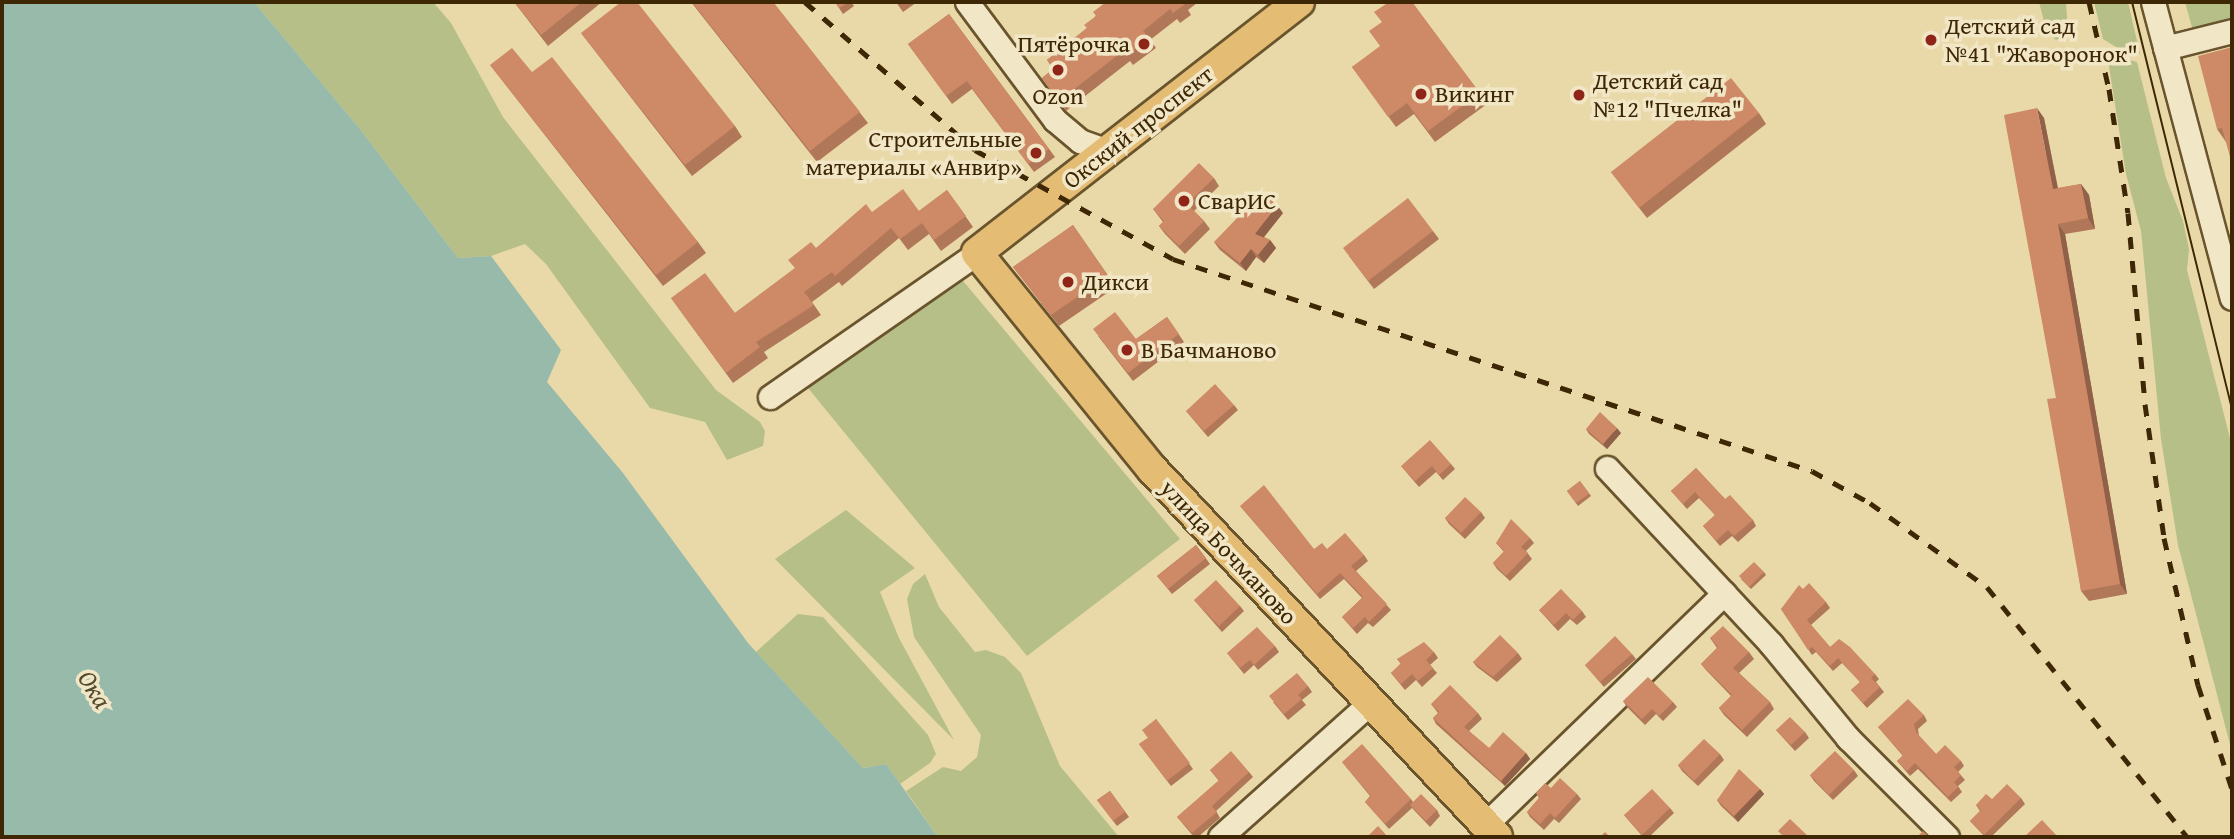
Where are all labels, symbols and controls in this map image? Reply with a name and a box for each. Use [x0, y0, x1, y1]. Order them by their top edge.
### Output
place label: Детский сад №41 "Жаворонок" [1945, 12, 2138, 68]
place label: Пятёрочка [1017, 30, 1130, 58]
marker: Детский сад №41 "Жаворонок" [1923, 32, 1939, 48]
marker: Пятёрочка [1136, 36, 1152, 52]
street label: Окский проспект [1057, 59, 1219, 195]
marker: Ozon [1050, 62, 1066, 78]
place label: Детский сад №12 "Пчелка" [1593, 67, 1742, 123]
place label: Викинг [1435, 80, 1514, 108]
place label: Ozon [1033, 82, 1083, 110]
marker: Викинг [1413, 86, 1429, 102]
marker: Детский сад №12 "Пчелка" [1571, 87, 1587, 103]
place label: Строительные материалы «Анвир» [805, 125, 1022, 181]
marker: Строительные материалы «Анвир» [1028, 145, 1044, 161]
place label: СварИС [1198, 187, 1276, 215]
marker: СварИС [1176, 193, 1192, 209]
place label: Дикси [1082, 268, 1149, 296]
marker: Дикси [1060, 274, 1076, 290]
place label: В Бачманово [1141, 336, 1276, 364]
marker: В Бачманово [1119, 342, 1135, 358]
street label: улица Бочманово [1155, 474, 1303, 630]
water label: Ока [71, 664, 119, 714]

